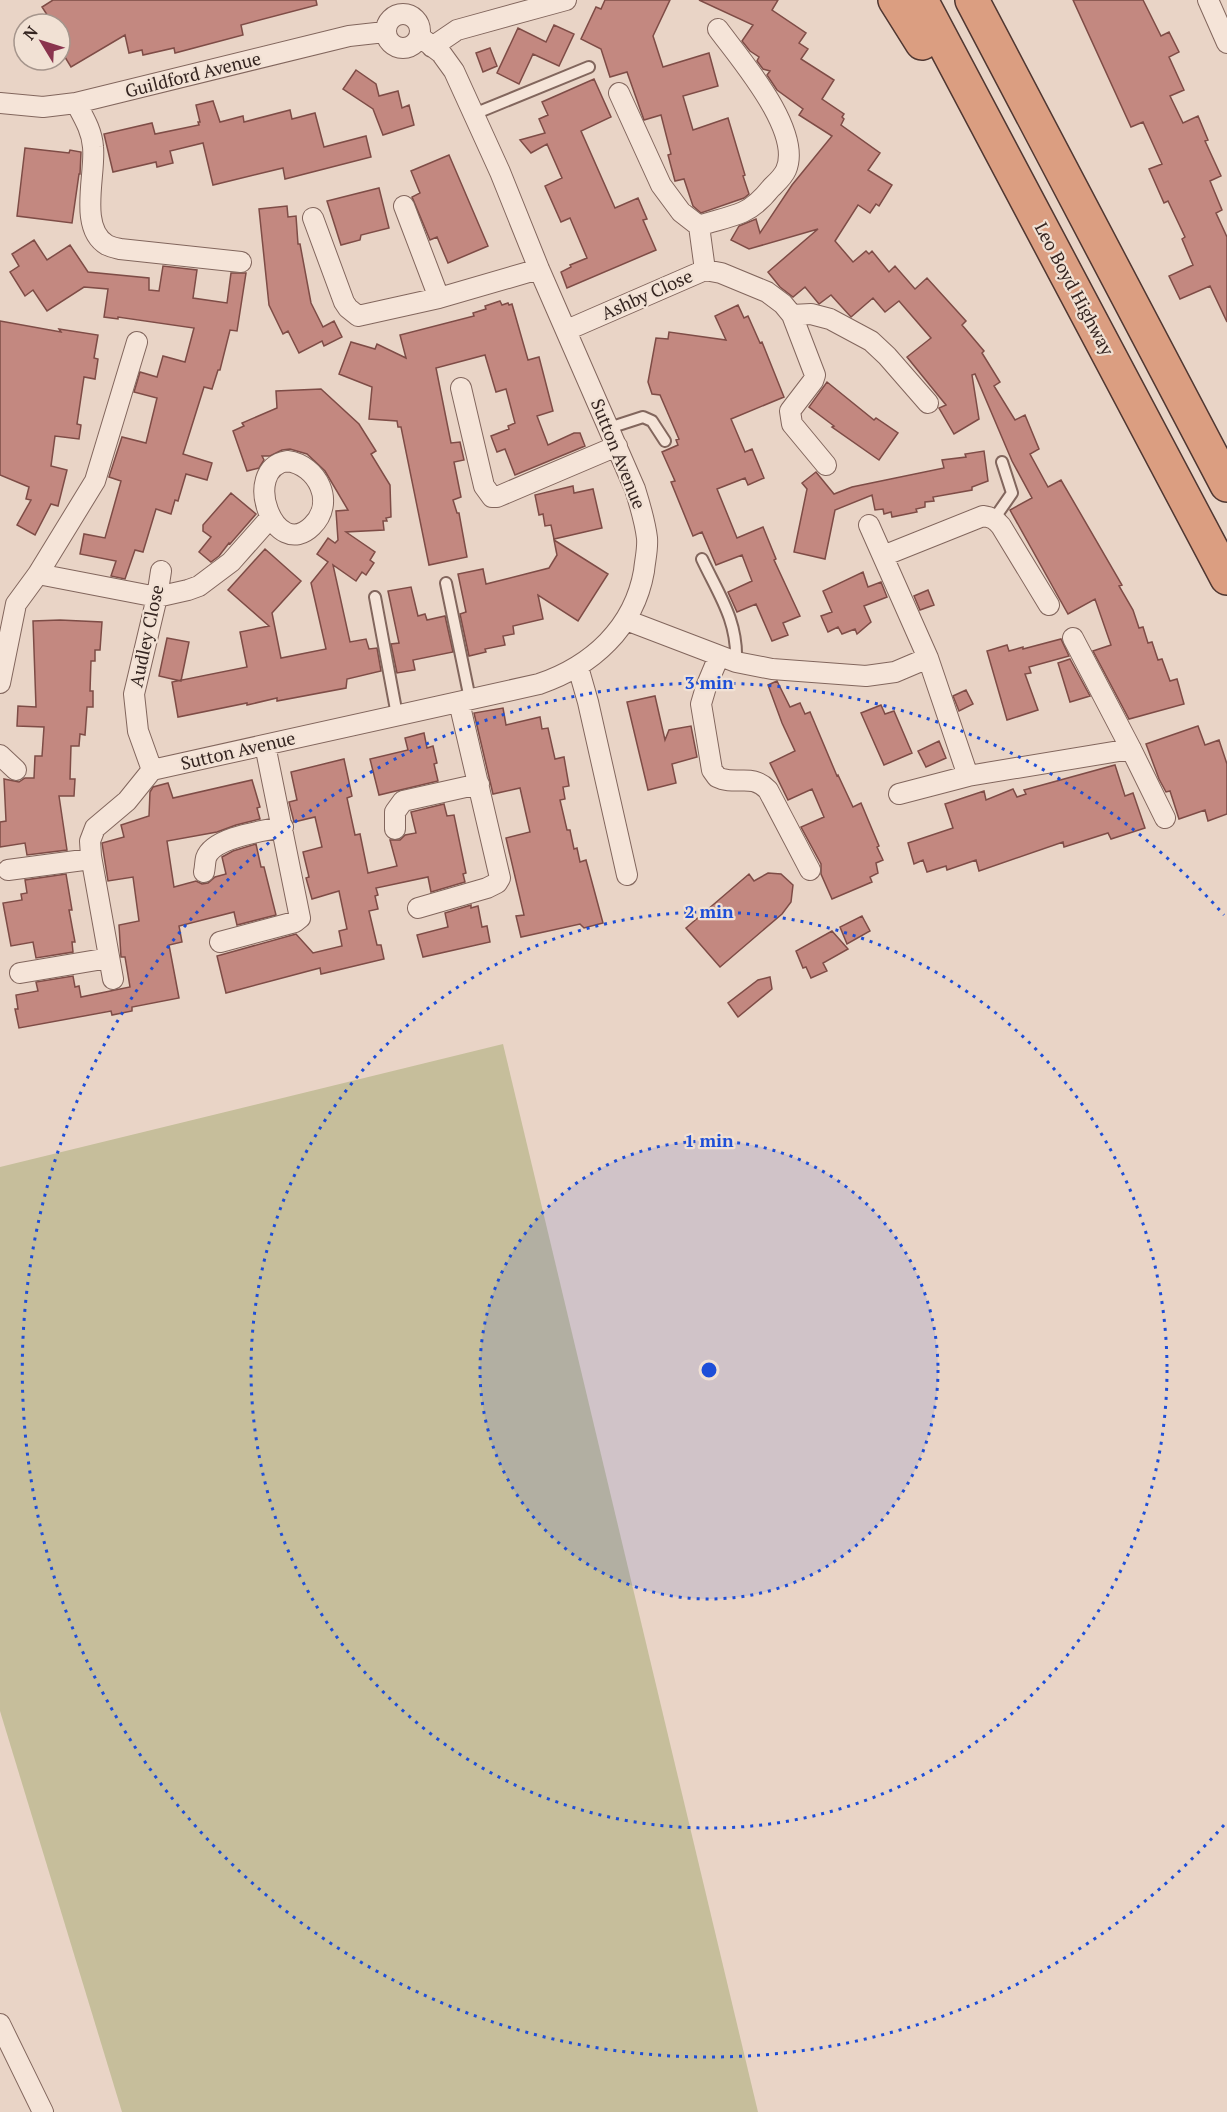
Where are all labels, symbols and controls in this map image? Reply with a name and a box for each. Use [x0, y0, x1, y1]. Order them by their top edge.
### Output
north arrow [12, 12, 72, 72]
text: N [18, 21, 43, 44]
street label: Guildford Avenue [122, 46, 263, 103]
street label: Leo Boyd Highway [1030, 218, 1120, 360]
street label: Ashby Close [597, 263, 696, 325]
street label: Sutton Avenue [586, 395, 652, 512]
street label: Audley Close [123, 582, 169, 689]
text: 3 min [684, 670, 734, 694]
street label: Sutton Avenue [178, 725, 297, 775]
text: 2 min [684, 899, 734, 923]
text: 1 min [684, 1128, 734, 1152]
centre of rings [699, 1360, 719, 1380]

